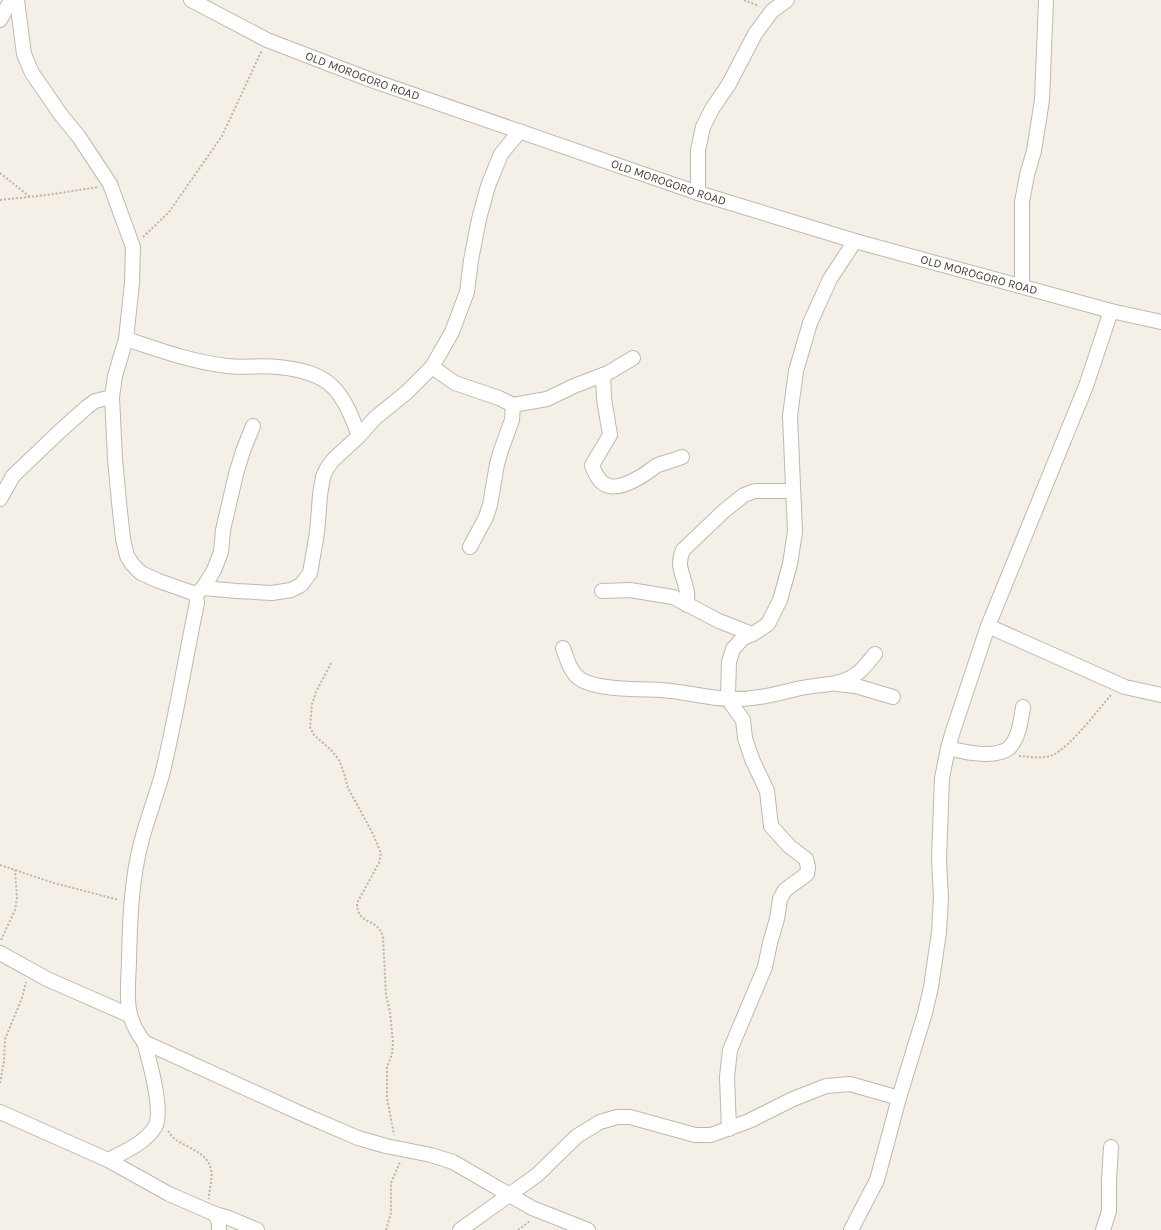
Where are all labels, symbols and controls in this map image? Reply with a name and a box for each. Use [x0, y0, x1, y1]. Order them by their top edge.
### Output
street label: OLD MOROGORO ROAD [304, 48, 422, 103]
street label: OLD MOROGORO ROAD [609, 156, 728, 208]
street label: OLD MOROGORO ROAD [919, 252, 1039, 298]

